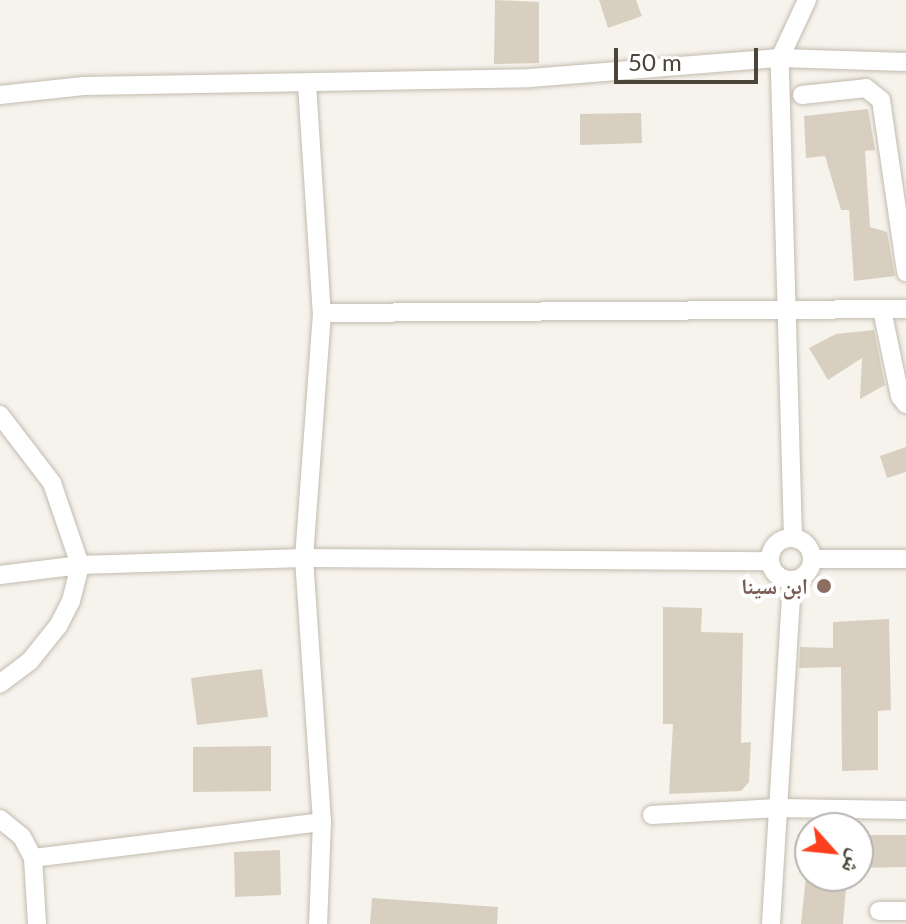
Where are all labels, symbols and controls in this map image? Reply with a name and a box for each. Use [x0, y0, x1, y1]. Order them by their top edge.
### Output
scale bar [618, 32, 762, 82]
text: 50 m [628, 47, 682, 76]
place label: ابن سينا [741, 573, 808, 599]
marker: ابن سينا [815, 577, 833, 595]
north arrow [794, 812, 874, 892]
text: ش [837, 846, 871, 879]

